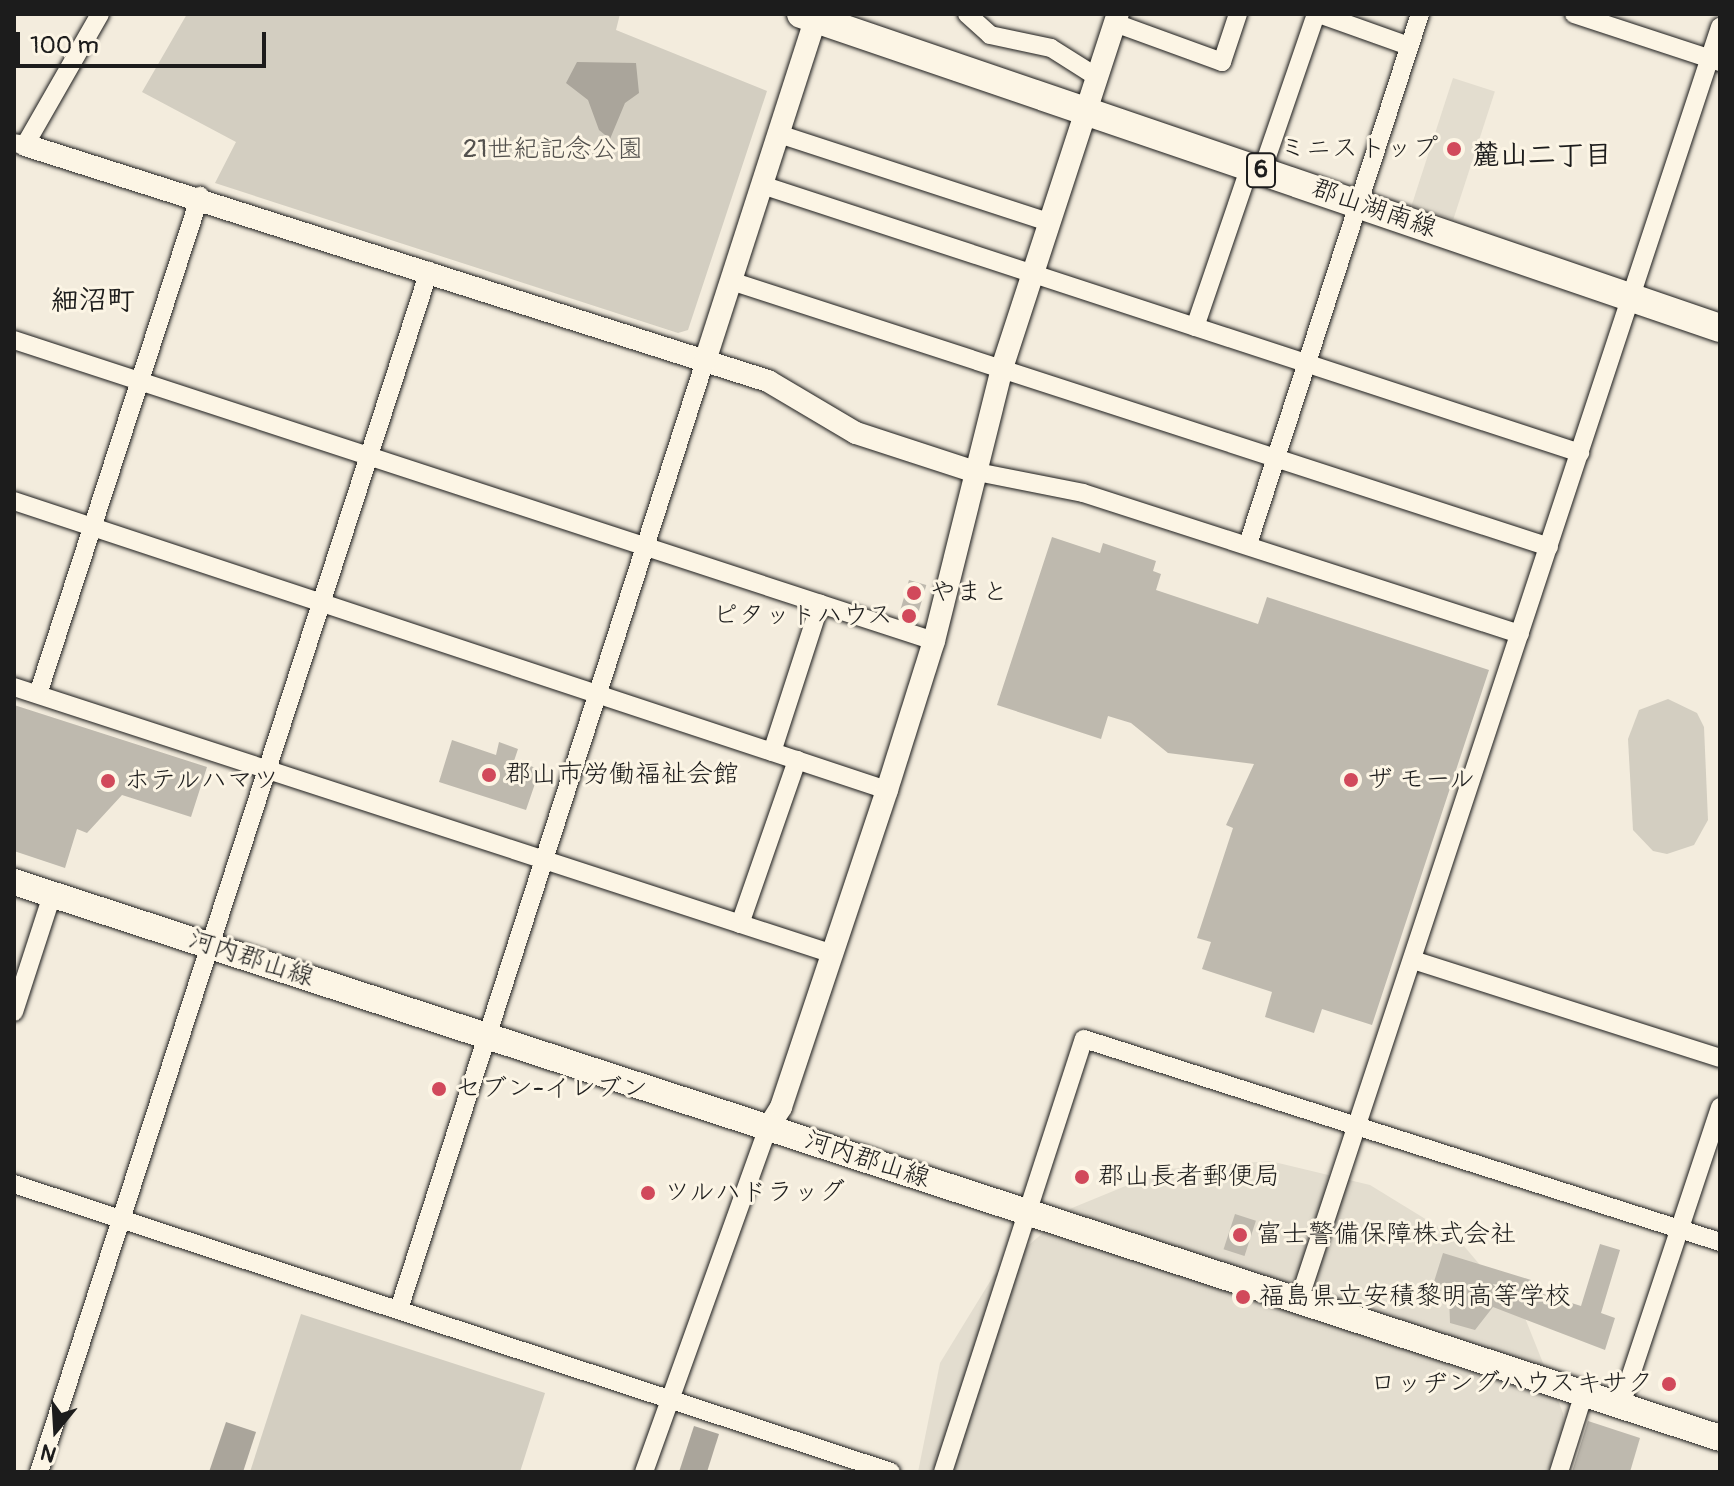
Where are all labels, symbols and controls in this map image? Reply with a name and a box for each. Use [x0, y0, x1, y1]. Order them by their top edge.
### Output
scale bar [20, 16, 270, 66]
text: 100 m [30, 31, 99, 60]
place label: ミニストップ [1282, 133, 1438, 165]
park label: 21世紀記念公園 [463, 134, 643, 166]
district label: 麓山二丁目 [1472, 139, 1612, 173]
marker: ミニストップ [1445, 140, 1463, 158]
road number: 6 [1245, 150, 1277, 190]
street label: 郡山湖南線 [1307, 173, 1441, 245]
district label: 細沼町 [51, 284, 135, 318]
place label: やまと [930, 577, 1008, 609]
marker: やまと [905, 584, 923, 602]
place label: ピタットハウス [711, 600, 893, 632]
marker: ピタットハウス [900, 607, 918, 625]
place label: 郡山市労働福祉会館 [505, 759, 739, 791]
place label: ザ モール [1367, 764, 1477, 796]
place label: ホテルハマツ [124, 765, 280, 797]
marker: 郡山市労働福祉会館 [480, 766, 498, 784]
marker: ザ モール [1342, 771, 1360, 789]
marker: ホテルハマツ [99, 772, 117, 790]
street label: 河内郡山線 [184, 924, 318, 994]
place label: セブン-イレブン [455, 1073, 648, 1105]
marker: セブン-イレブン [430, 1080, 448, 1098]
street label: 河内郡山線 [800, 1125, 934, 1195]
place label: 郡山長者郵便局 [1098, 1161, 1280, 1193]
marker: 郡山長者郵便局 [1073, 1168, 1091, 1186]
place label: ツルハドラッグ [664, 1177, 846, 1209]
marker: ツルハドラッグ [639, 1184, 657, 1202]
place label: 富士警備保障株式会社 [1256, 1219, 1516, 1251]
marker: 富士警備保障株式会社 [1231, 1226, 1249, 1244]
place label: 福島県立安積黎明高等学校 [1259, 1281, 1571, 1313]
marker: 福島県立安積黎明高等学校 [1234, 1288, 1252, 1306]
place label: ロッヂングハウスキサク [1367, 1368, 1653, 1400]
marker: ロッヂングハウスキサク [1660, 1375, 1678, 1393]
north arrow [16, 1390, 96, 1470]
text: N [37, 1437, 60, 1468]

